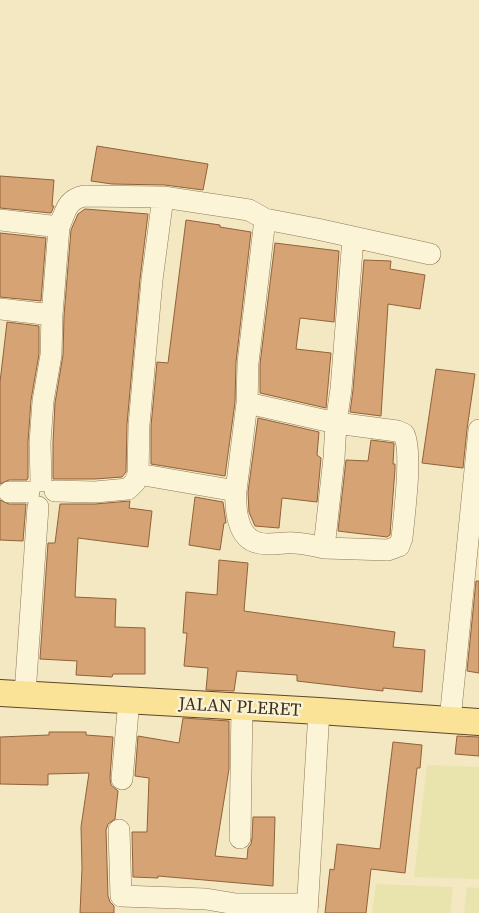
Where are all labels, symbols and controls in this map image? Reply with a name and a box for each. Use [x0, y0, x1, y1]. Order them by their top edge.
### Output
street label: JALAN PLERET [177, 690, 302, 722]

